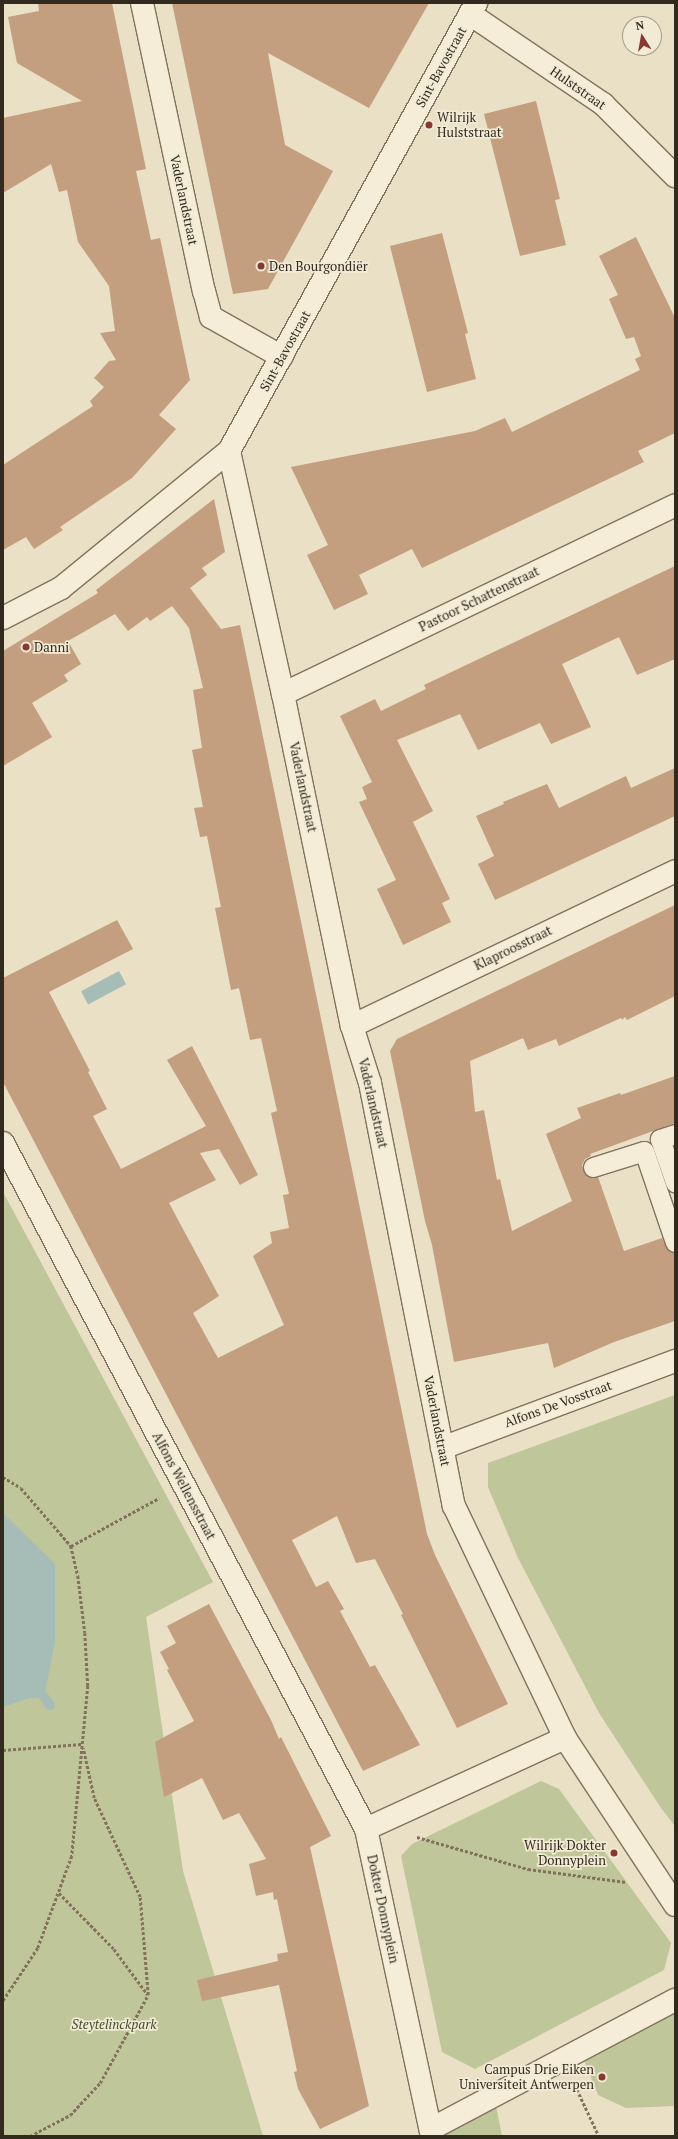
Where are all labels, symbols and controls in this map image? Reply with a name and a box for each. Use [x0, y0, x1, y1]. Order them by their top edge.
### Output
north arrow [622, 16, 662, 56]
text: N [634, 18, 645, 33]
street label: Sint-Bavostraat [412, 24, 470, 110]
street label: Hulststraat [547, 63, 609, 113]
place label: Wilrijk Hulststraat [437, 110, 502, 141]
marker: Wilrijk Hulststraat [424, 120, 434, 130]
street label: Vaderlandstraat [167, 153, 201, 247]
place label: Den Bourgondiër [269, 258, 368, 274]
marker: Den Bourgondiër [256, 261, 266, 271]
street label: Sint-Bavostraat [256, 308, 314, 394]
street label: Pastoor Schattenstraat [416, 563, 542, 635]
place label: Danni [34, 639, 69, 655]
marker: Danni [21, 642, 31, 652]
street label: Vaderlandstraat [286, 740, 320, 834]
street label: Klaproosstraat [472, 922, 554, 974]
street label: Vaderlandstraat [355, 1056, 391, 1150]
street label: Vaderlandstraat [421, 1374, 453, 1468]
street label: Alfons De Vosstraat [502, 1377, 614, 1431]
street label: Alfons Wellensstraat [149, 1430, 219, 1542]
place label: Wilrijk Dokter Donnyplein [524, 1838, 606, 1869]
marker: Wilrijk Dokter Donnyplein [609, 1848, 619, 1858]
street label: Dokter Donnyplein [364, 1853, 402, 1965]
park label: Steytelinckpark [72, 2016, 156, 2032]
place label: Campus Drie Eiken Universiteit Antwerpen [459, 2062, 594, 2093]
marker: Campus Drie Eiken Universiteit Antwerpen [597, 2072, 607, 2082]

